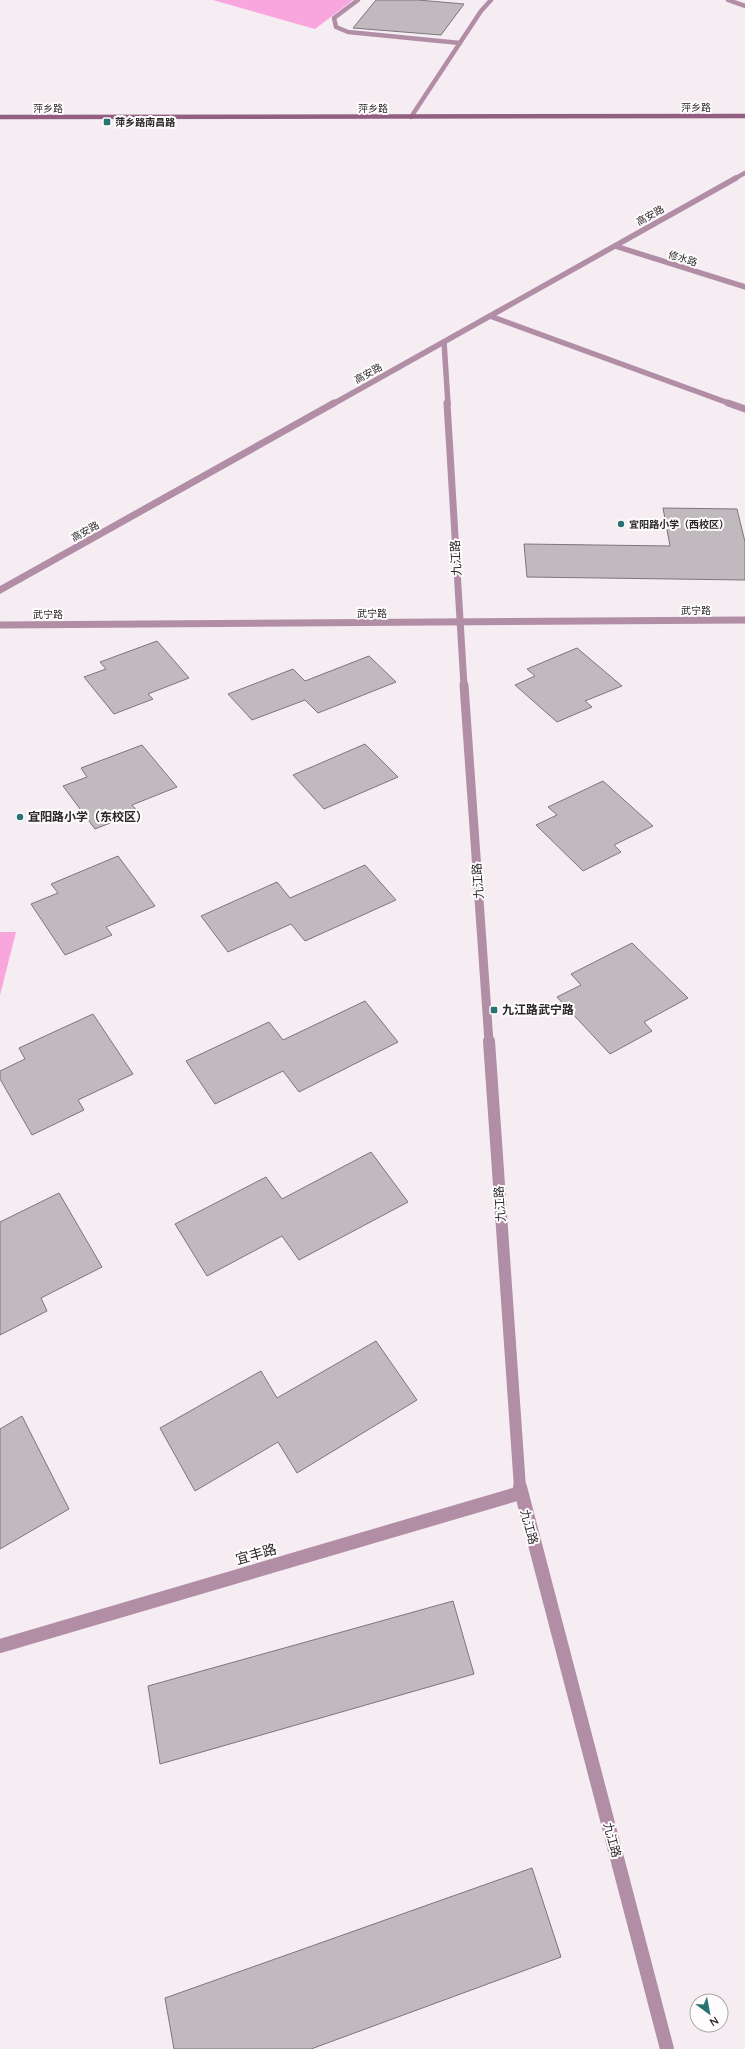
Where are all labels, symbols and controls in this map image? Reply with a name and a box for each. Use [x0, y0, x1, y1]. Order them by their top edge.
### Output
street label: 萍乡路 [681, 101, 711, 114]
street label: 萍乡路 [33, 102, 63, 115]
street label: 萍乡路 [358, 102, 388, 115]
place label: 萍乡路南昌路 [115, 116, 176, 129]
marker: 萍乡路南昌路 [102, 117, 112, 127]
street label: 高安路 [634, 202, 667, 228]
street label: 修水路 [666, 248, 699, 269]
street label: 高安路 [352, 360, 385, 386]
street label: 高安路 [69, 518, 102, 544]
place label: 宜阳路小学（西校区） [629, 518, 729, 531]
marker: 宜阳路小学（西校区） [616, 519, 626, 529]
street label: 九江路 [447, 540, 464, 576]
street label: 武宁路 [681, 604, 711, 617]
street label: 武宁路 [357, 607, 387, 620]
street label: 武宁路 [33, 608, 63, 621]
place label: 宜阳路小学（东校区） [28, 809, 148, 824]
marker: 宜阳路小学（东校区） [15, 812, 25, 822]
street label: 九江路 [469, 863, 486, 900]
place label: 九江路武宁路 [502, 1002, 574, 1017]
marker: 九江路武宁路 [489, 1005, 499, 1015]
street label: 九江路 [491, 1186, 508, 1223]
street label: 九江路 [518, 1508, 541, 1546]
street label: 宜丰路 [233, 1540, 279, 1568]
street label: 九江路 [601, 1821, 624, 1859]
north arrow [689, 1993, 729, 2033]
text: N [707, 2013, 721, 2030]

